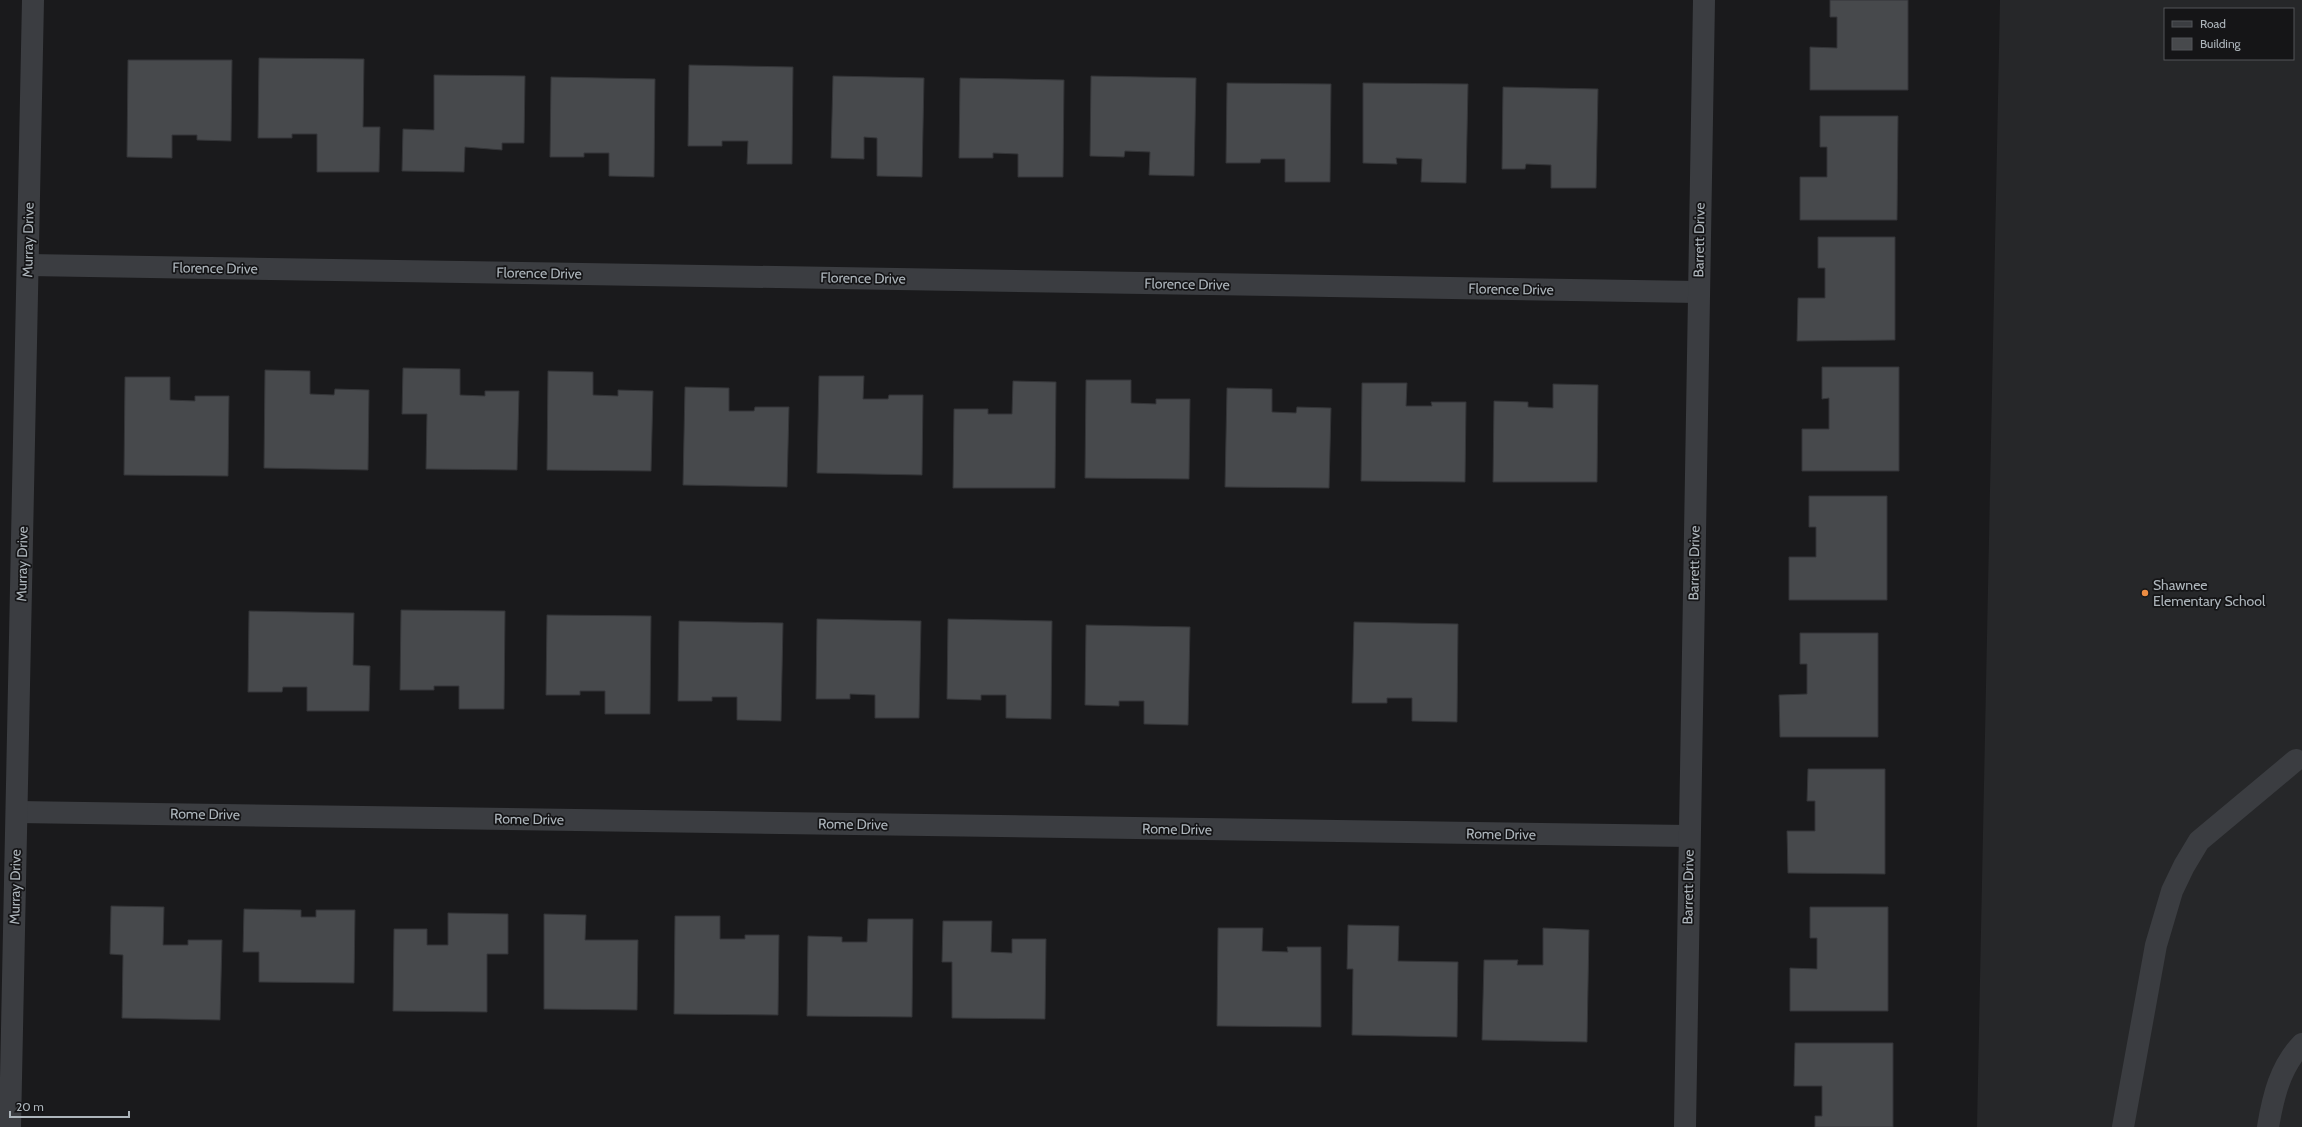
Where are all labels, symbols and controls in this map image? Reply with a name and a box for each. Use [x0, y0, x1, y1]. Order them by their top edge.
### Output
legend [2164, 8, 2294, 60]
text: Road [2200, 16, 2226, 31]
text: Building [2200, 36, 2242, 51]
street label: Murray Drive [18, 202, 38, 278]
street label: Barrett Drive [1689, 202, 1709, 278]
street label: Florence Drive [172, 258, 258, 278]
street label: Florence Drive [496, 263, 582, 283]
street label: Florence Drive [820, 268, 906, 288]
street label: Florence Drive [1144, 274, 1230, 294]
street label: Florence Drive [1468, 279, 1554, 299]
street label: Barrett Drive [1684, 525, 1704, 601]
street label: Murray Drive [12, 526, 32, 602]
place label: Shawnee Elementary School [2153, 576, 2266, 610]
marker: Shawnee Elementary School [2140, 588, 2150, 598]
street label: Rome Drive [170, 804, 240, 824]
street label: Rome Drive [494, 809, 564, 829]
street label: Rome Drive [818, 814, 888, 834]
street label: Rome Drive [1142, 819, 1212, 839]
street label: Rome Drive [1466, 824, 1536, 844]
street label: Murray Drive [5, 849, 25, 925]
street label: Barrett Drive [1678, 849, 1698, 925]
scale bar [10, 1093, 129, 1119]
text: 20 m [16, 1099, 44, 1114]

